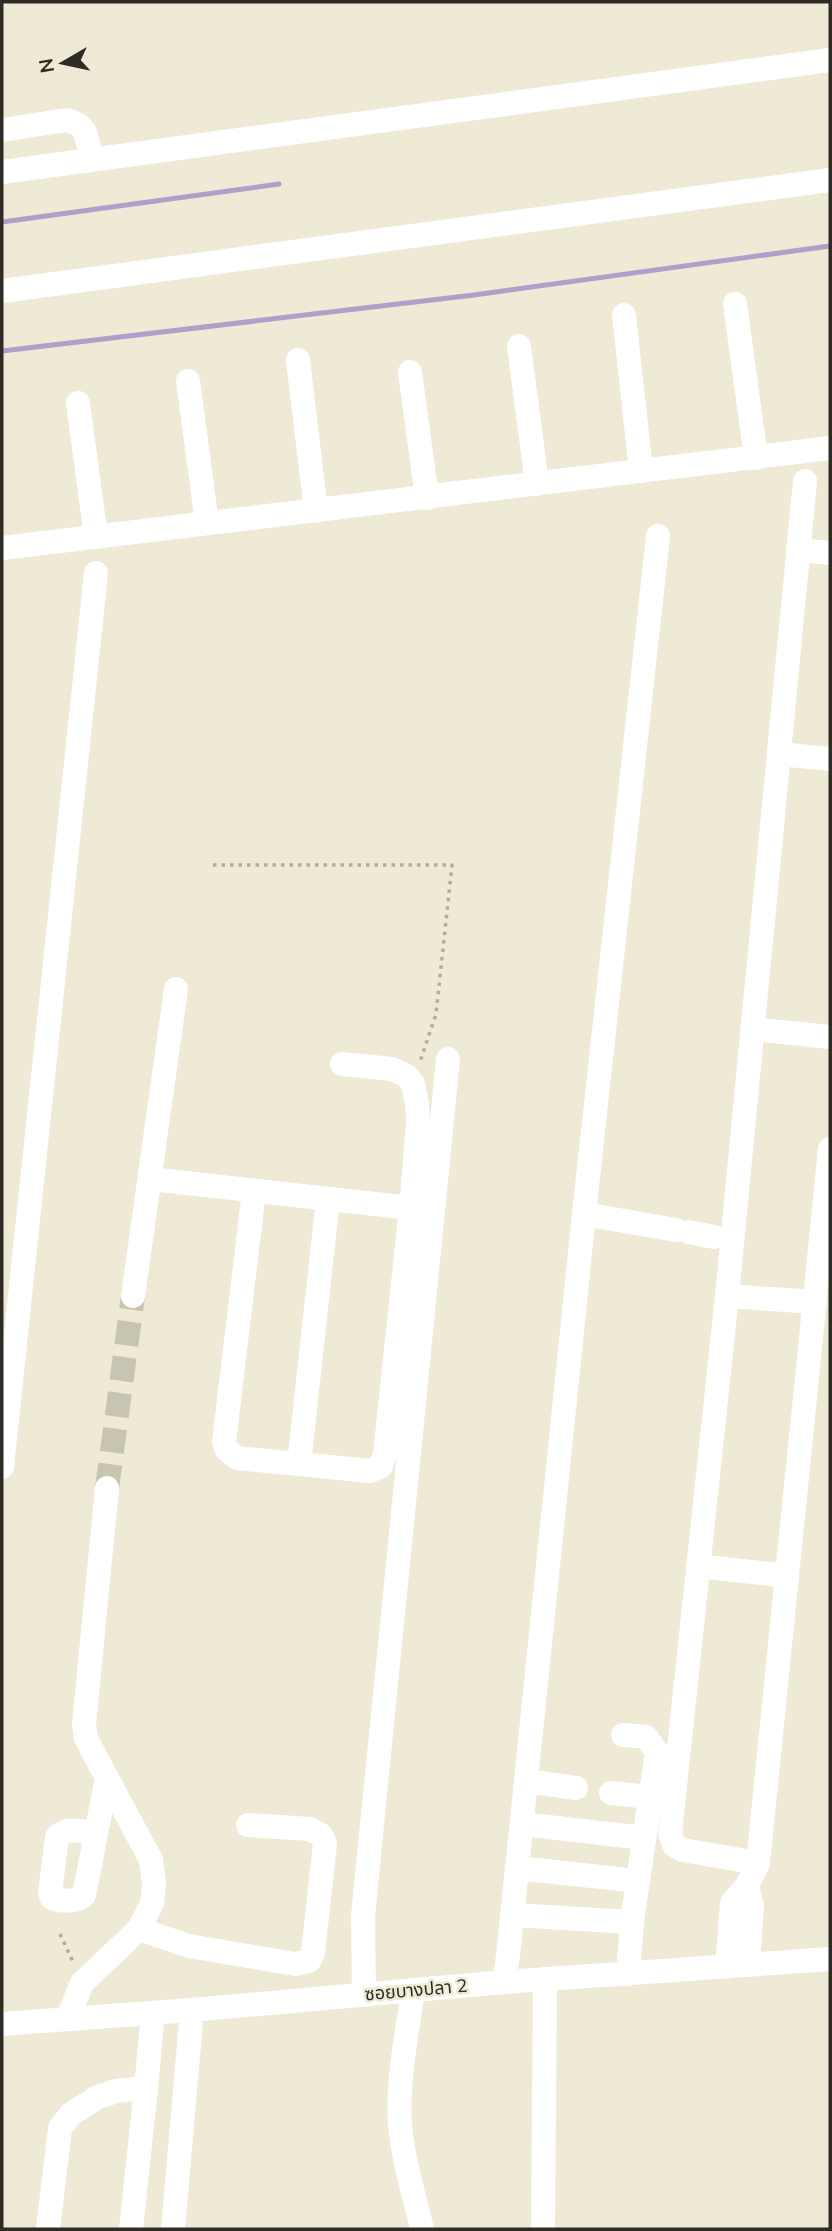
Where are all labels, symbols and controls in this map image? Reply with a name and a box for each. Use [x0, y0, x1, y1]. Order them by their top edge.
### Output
north arrow [28, 28, 98, 98]
text: N [33, 57, 59, 75]
street label: ซอยบางปลา 2 [364, 1974, 468, 2005]

